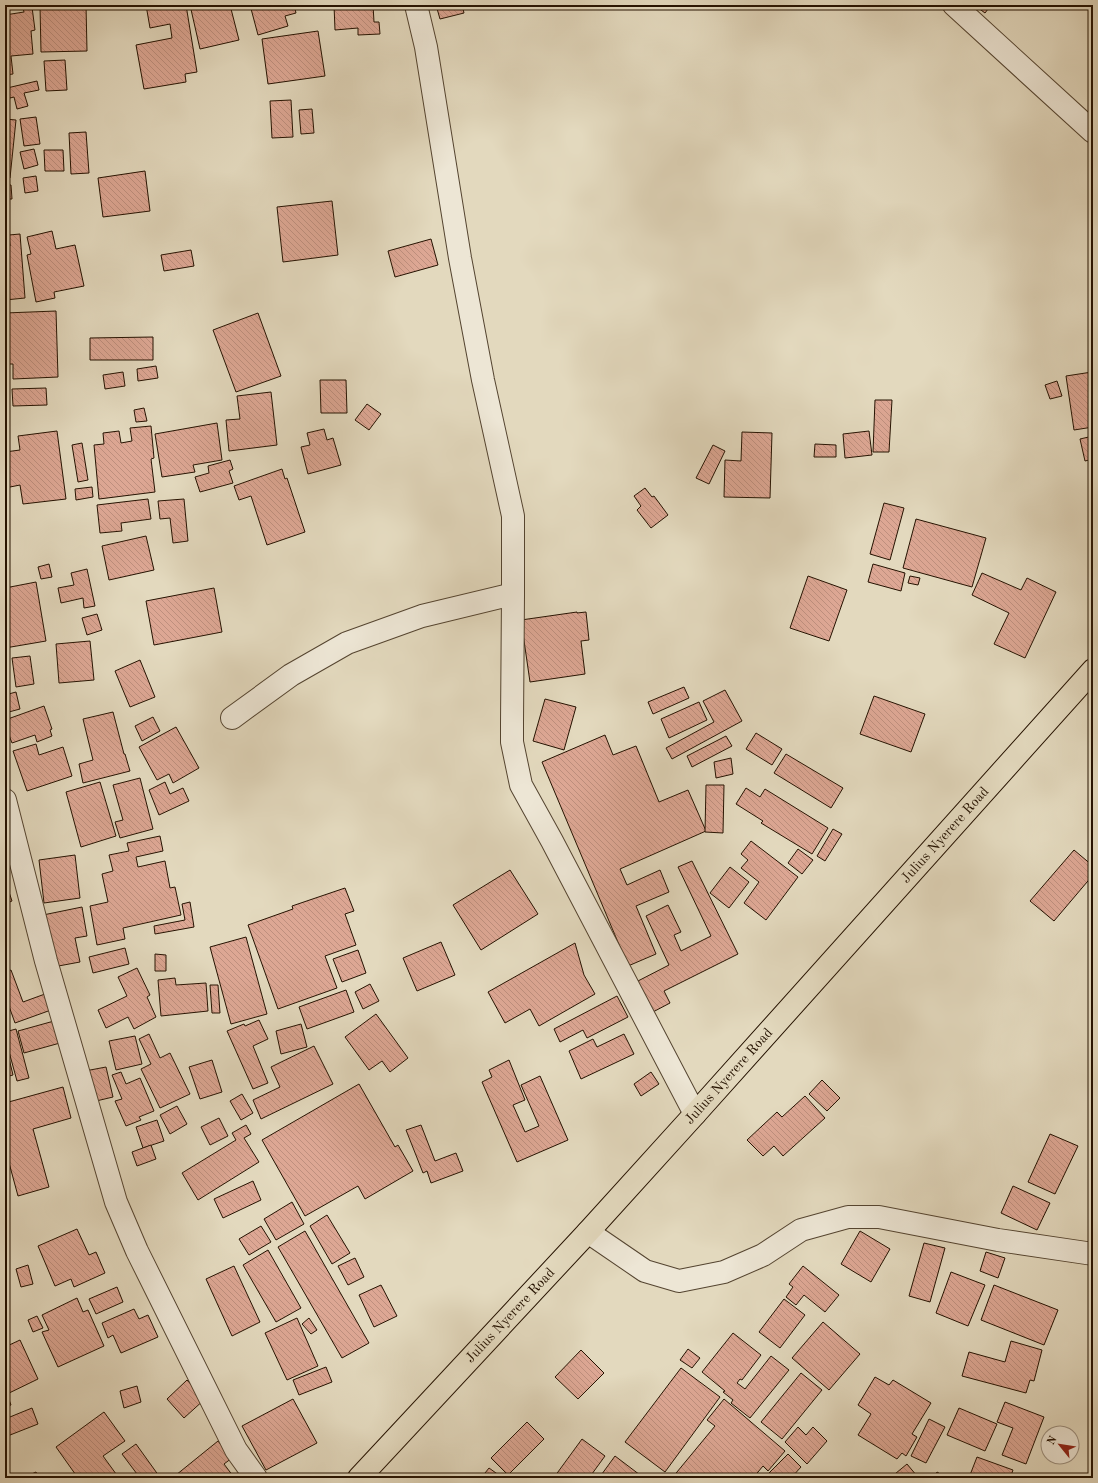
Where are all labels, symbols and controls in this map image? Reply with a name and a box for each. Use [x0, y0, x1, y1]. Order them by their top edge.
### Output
street label: Julius Nyerere Road [899, 784, 992, 886]
street label: Julius Nyerere Road [682, 1026, 775, 1127]
street label: Julius Nyerere Road [463, 1265, 558, 1366]
north arrow [1040, 1425, 1080, 1465]
text: N [1046, 1434, 1060, 1447]

